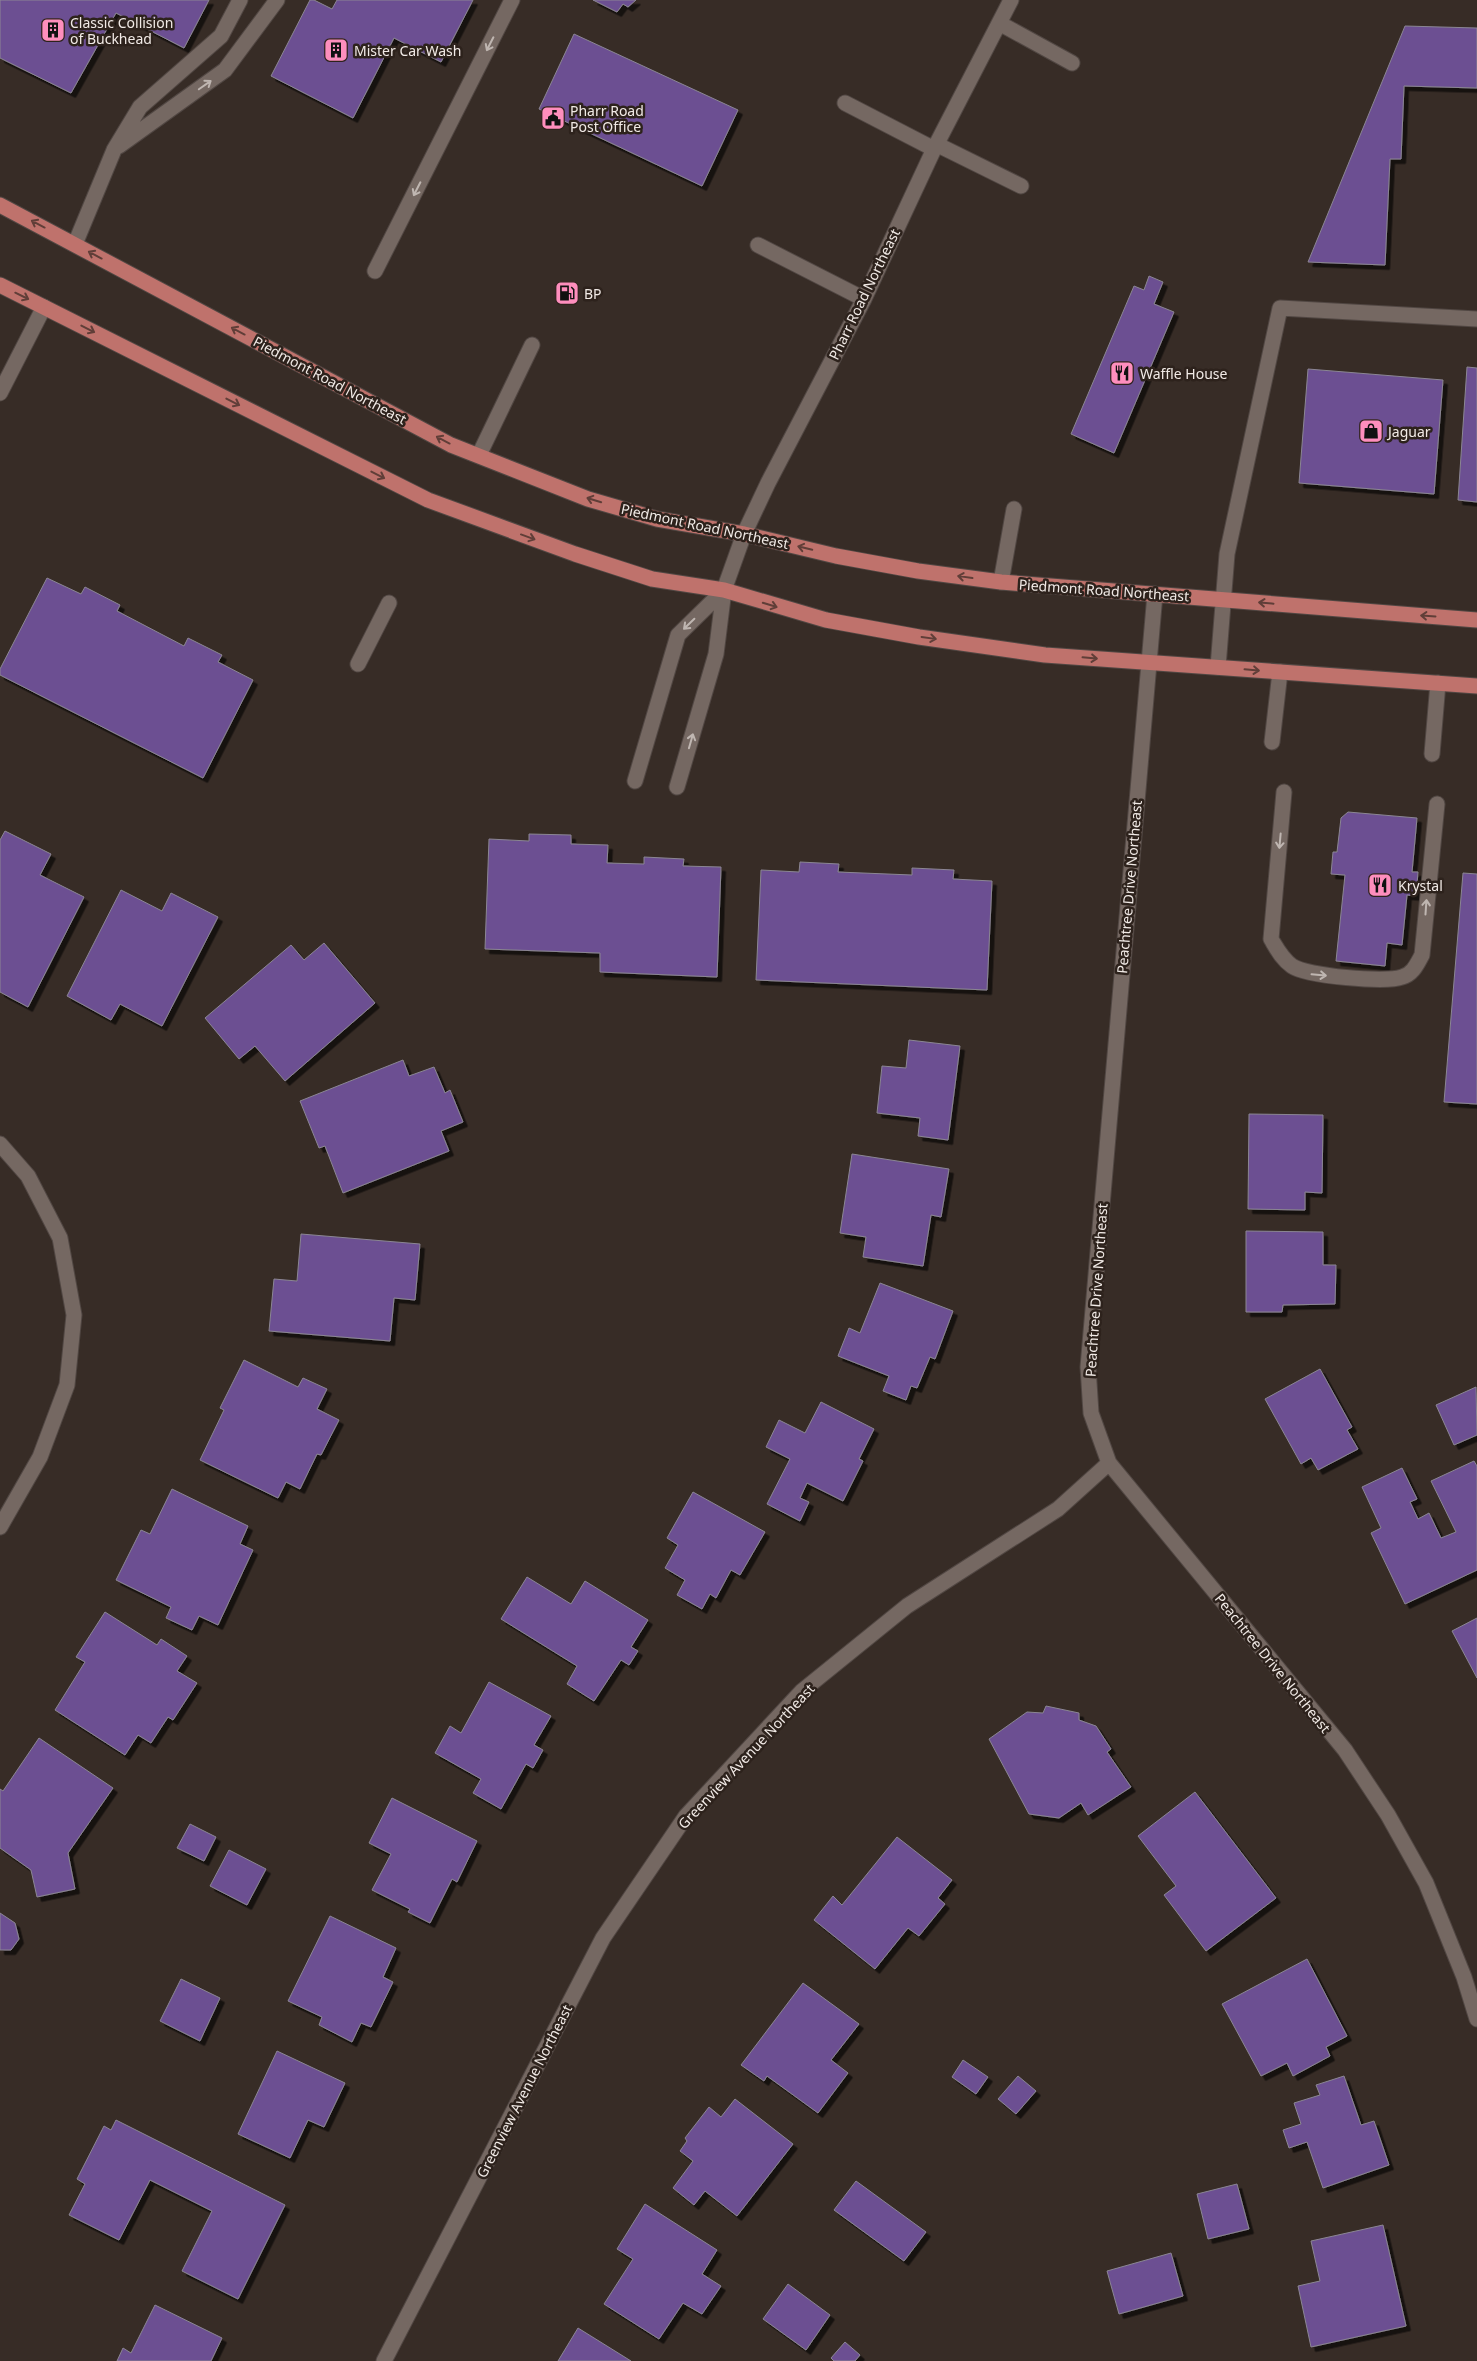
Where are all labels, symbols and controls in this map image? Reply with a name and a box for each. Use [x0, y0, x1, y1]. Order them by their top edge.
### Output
place label: Classic Collision of Buckhead [70, 13, 173, 48]
building icon: Classic Collision of Buckhead [40, 17, 66, 43]
one-way arrow [485, 36, 495, 51]
building icon: Mister Car Wash [323, 37, 349, 63]
place label: Mister Car Wash [354, 41, 461, 60]
one-way arrow [198, 79, 211, 90]
place label: Pharr Road Post Office [570, 101, 644, 136]
public building icon: Pharr Road Post Office [540, 105, 566, 131]
one-way arrow [412, 181, 422, 196]
one-way arrow [31, 219, 45, 229]
street label: Pharr Road Northeast [824, 225, 904, 363]
one-way arrow [88, 250, 103, 259]
fuel station icon: BP [554, 280, 580, 306]
place label: BP [584, 284, 602, 303]
one-way arrow [14, 292, 29, 301]
one-way arrow [80, 324, 95, 334]
one-way arrow [231, 326, 246, 336]
street label: Piedmont Road Northeast [250, 331, 410, 429]
restaurant icon: Waffle House [1109, 360, 1135, 386]
place label: Waffle House [1140, 364, 1228, 383]
one-way arrow [225, 398, 240, 407]
shop icon: Jaguar [1358, 418, 1384, 444]
place label: Jaguar [1386, 422, 1431, 441]
one-way arrow [437, 435, 451, 445]
one-way arrow [370, 471, 385, 480]
one-way arrow [587, 495, 603, 505]
street label: Piedmont Road Northeast [619, 499, 791, 553]
one-way arrow [520, 533, 535, 542]
one-way arrow [798, 543, 814, 552]
one-way arrow [957, 572, 973, 582]
street label: Piedmont Road Northeast [1018, 575, 1190, 605]
one-way arrow [1259, 599, 1275, 608]
one-way arrow [762, 601, 777, 610]
one-way arrow [1421, 611, 1437, 620]
one-way arrow [683, 618, 695, 631]
one-way arrow [921, 634, 937, 644]
one-way arrow [1082, 654, 1098, 663]
one-way arrow [1244, 666, 1260, 675]
one-way arrow [686, 733, 696, 749]
street label: Peachtree Drive Northeast [1112, 800, 1146, 974]
one-way arrow [1275, 832, 1284, 848]
restaurant icon: Krystal [1367, 872, 1393, 898]
place label: Krystal [1398, 876, 1443, 895]
one-way arrow [1422, 899, 1431, 915]
one-way arrow [1311, 970, 1327, 979]
street label: Peachtree Drive Northeast [1080, 1203, 1112, 1377]
street label: Peachtree Drive Northeast [1211, 1589, 1335, 1737]
street label: Greenview Avenue Northeast [674, 1679, 818, 1833]
street label: Greenview Avenue Northeast [472, 2001, 576, 2181]

